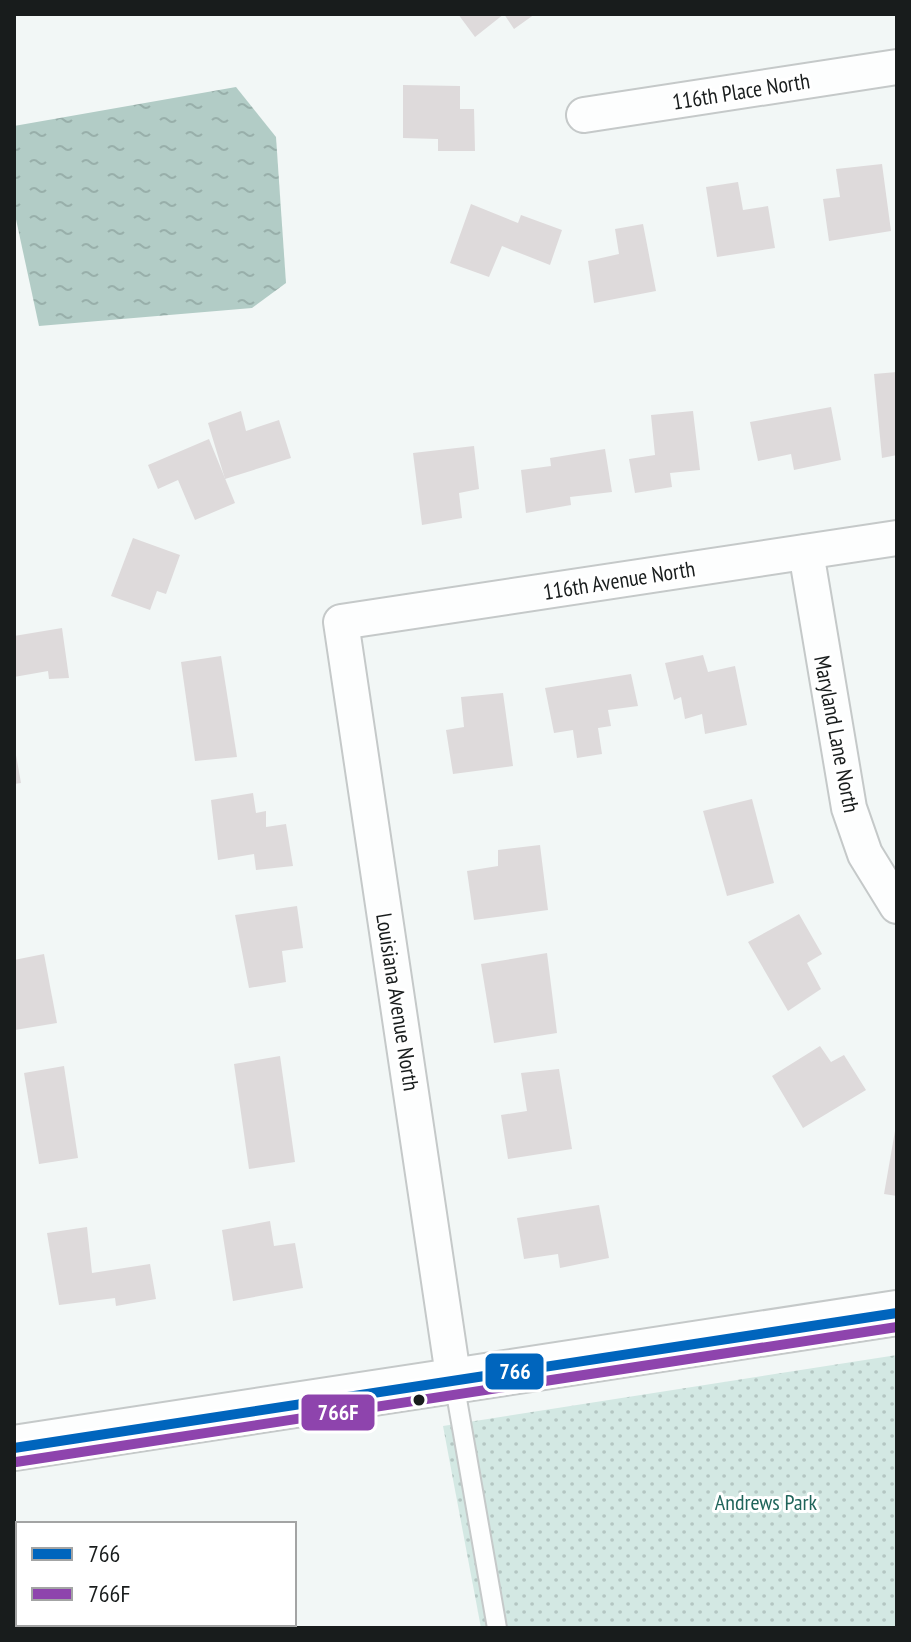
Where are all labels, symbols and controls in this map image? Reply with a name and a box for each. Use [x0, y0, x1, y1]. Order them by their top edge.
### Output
street label: 116th Place North [670, 66, 812, 116]
street label: 116th Avenue North [541, 554, 697, 606]
street label: Maryland Lane North [808, 653, 866, 815]
street label: Louisiana Avenue North [370, 911, 426, 1093]
line badge: 766 [484, 1352, 545, 1391]
text: 766 [499, 1357, 531, 1385]
unlabelled marker [411, 1392, 427, 1408]
line badge: 766F [300, 1393, 376, 1432]
text: 766F [318, 1398, 358, 1426]
park label: Andrews Park [715, 1488, 818, 1516]
legend [16, 1522, 296, 1626]
text: 766 [88, 1538, 120, 1569]
text: 766F [88, 1578, 130, 1609]

